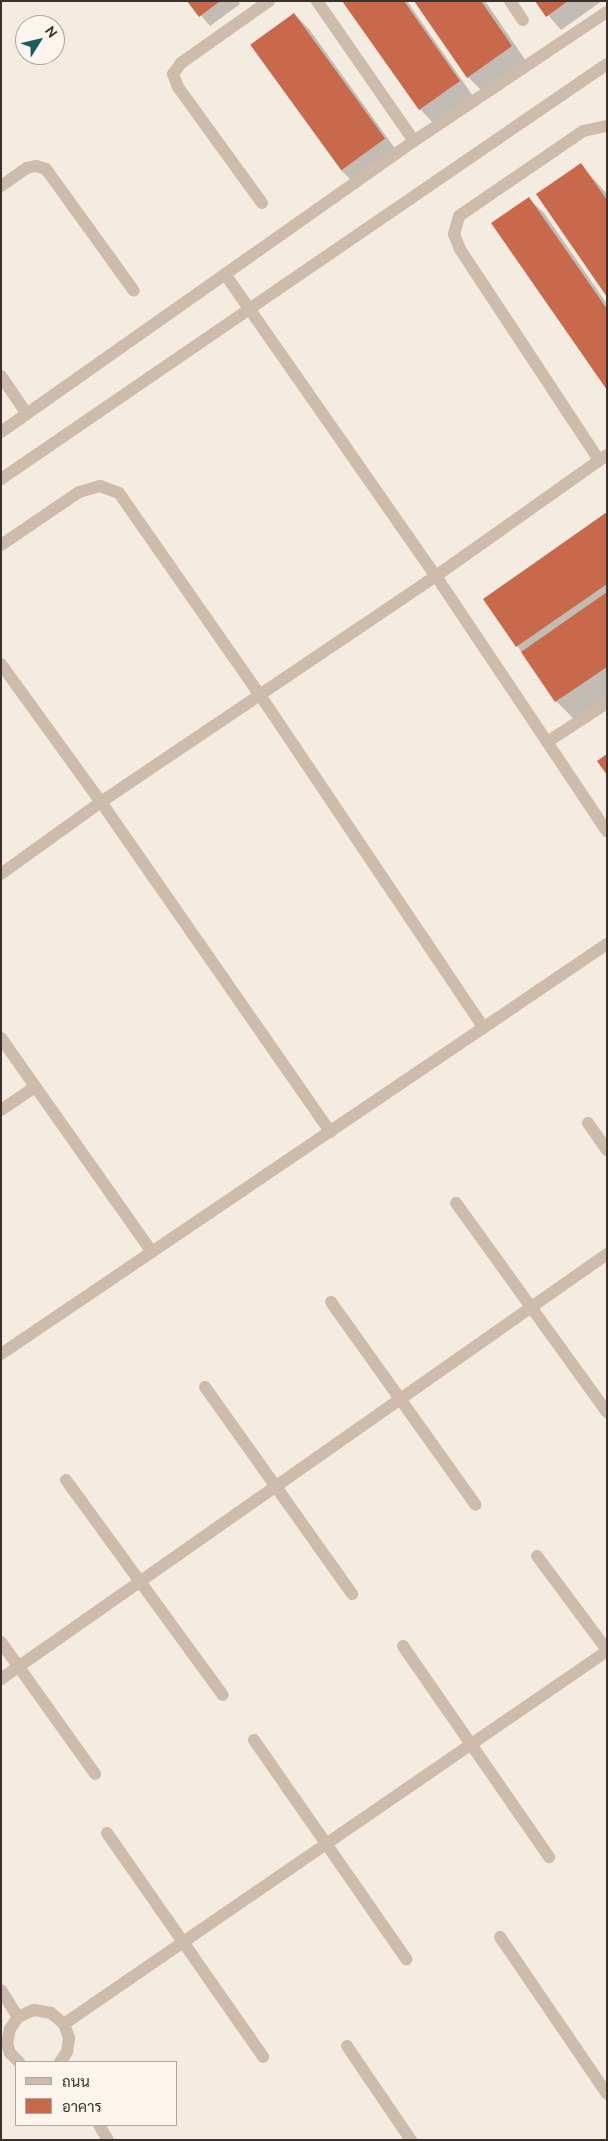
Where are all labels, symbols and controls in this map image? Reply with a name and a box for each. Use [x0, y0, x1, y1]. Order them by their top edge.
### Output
north arrow [15, 15, 65, 65]
text: N [42, 23, 61, 41]
legend [15, 2061, 178, 2126]
text: ถนน [62, 2073, 90, 2090]
text: อาคาร [62, 2098, 102, 2115]

